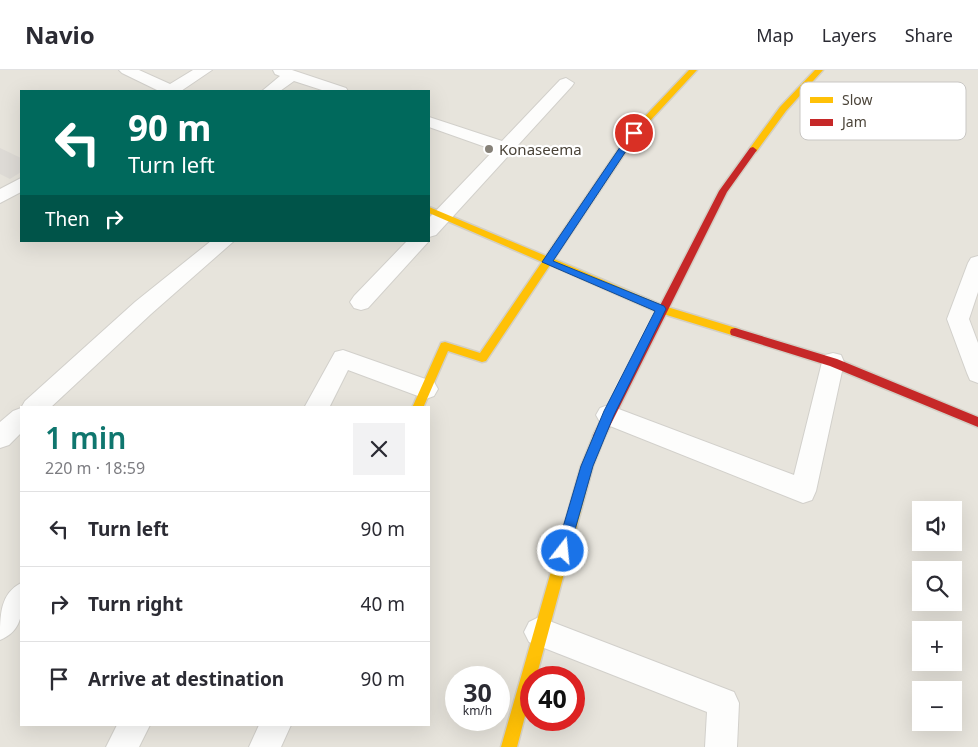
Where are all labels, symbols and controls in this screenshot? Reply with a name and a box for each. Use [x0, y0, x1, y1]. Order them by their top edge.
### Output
text: Navio [25, 18, 95, 51]
text: Map [756, 23, 794, 47]
text: Layers [822, 23, 877, 47]
text: Share [905, 23, 953, 47]
legend [800, 82, 966, 140]
text: Slow [842, 90, 873, 109]
text: 90 m [128, 104, 211, 151]
icon: left [45, 110, 110, 175]
pin [613, 112, 655, 154]
text: Jam [840, 112, 867, 131]
icon: arrive [620, 119, 648, 147]
place label: Konaseema [499, 139, 582, 159]
marker: Konaseema [483, 143, 495, 155]
text: Turn left [128, 149, 215, 179]
icon: right [100, 205, 128, 233]
text: Then [45, 206, 90, 232]
text: 1 min [45, 417, 126, 458]
button: close [353, 423, 405, 475]
text: 220 m · 18:59 [45, 457, 145, 479]
map controls [912, 501, 962, 731]
button: sound [912, 501, 962, 551]
icon: left [45, 515, 73, 543]
text: Turn left [88, 516, 169, 542]
text: 90 m [361, 516, 405, 542]
position arrow [536, 524, 588, 576]
button: search [912, 561, 962, 611]
icon: right [45, 590, 73, 618]
text: Turn right [88, 591, 183, 617]
text: 40 m [361, 591, 405, 617]
button: + [912, 621, 962, 671]
icon: arrive [45, 665, 73, 693]
text: Arrive at destination [88, 666, 284, 692]
text: 90 m [361, 666, 405, 692]
speed limit sign: 40 [520, 666, 585, 731]
text: 30 [463, 675, 492, 709]
button: − [912, 681, 962, 731]
text: km/h [463, 702, 492, 719]

